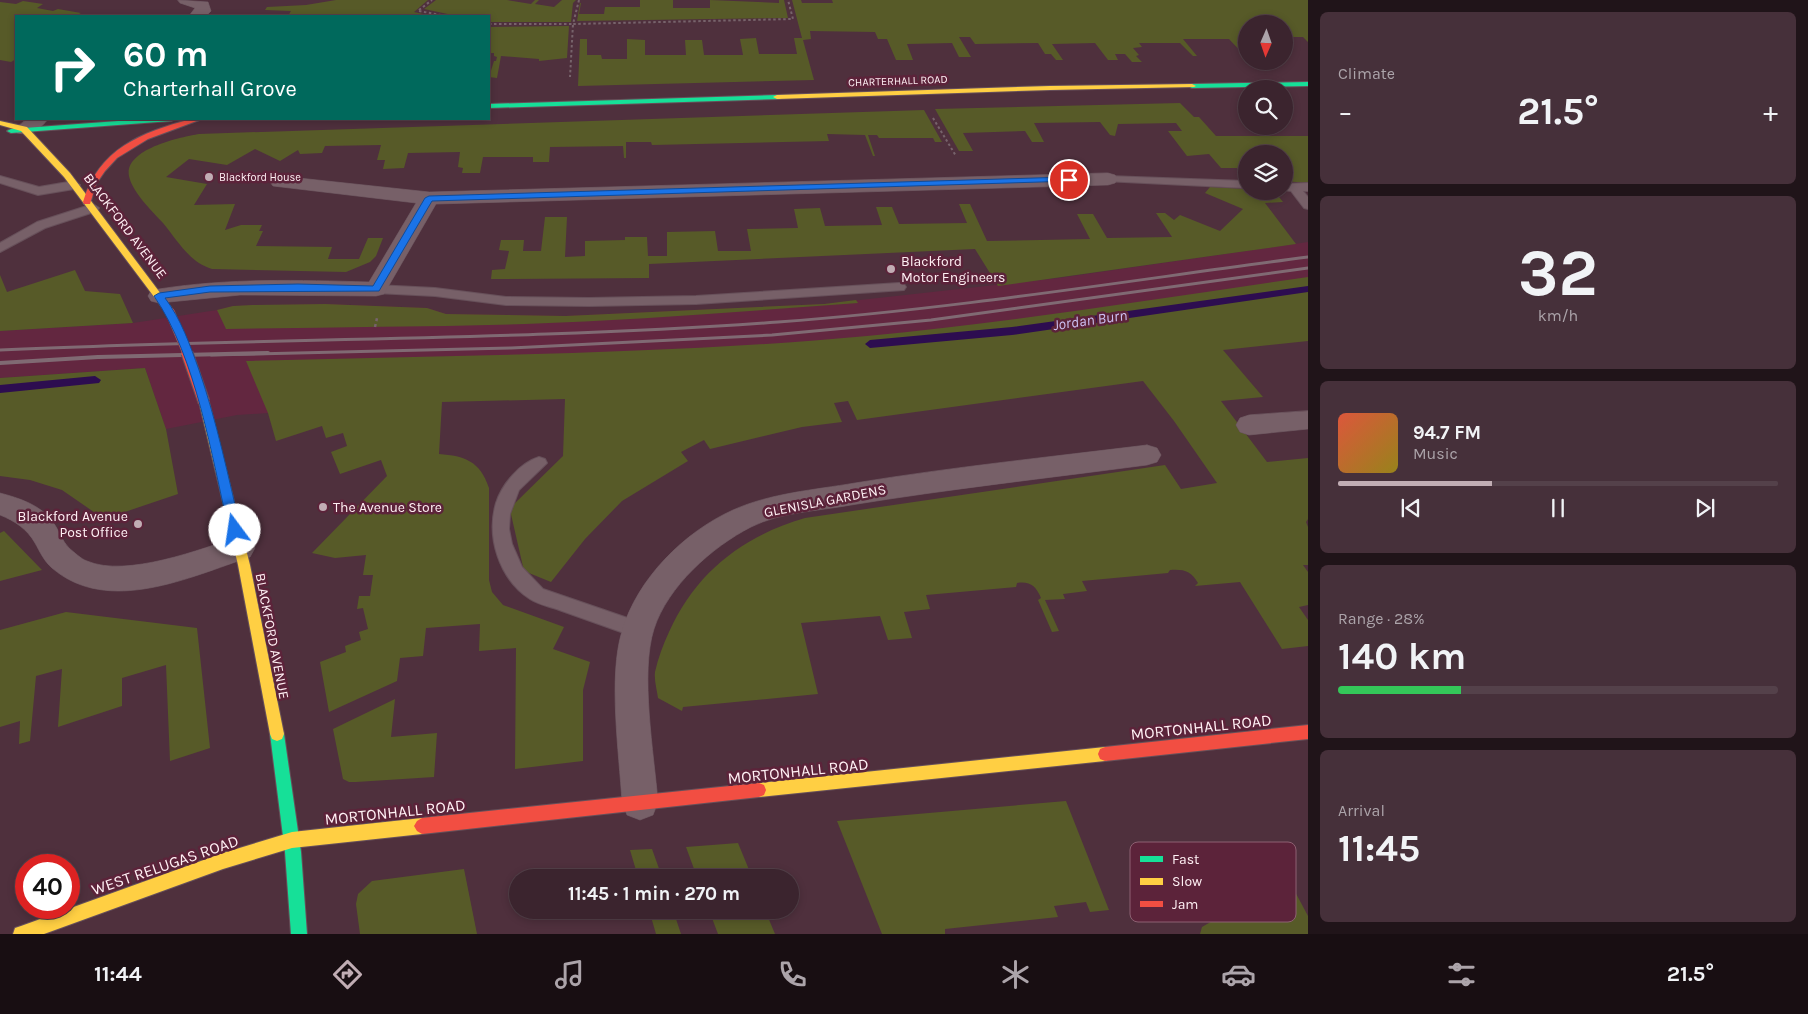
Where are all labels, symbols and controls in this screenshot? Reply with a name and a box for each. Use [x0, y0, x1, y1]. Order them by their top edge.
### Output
north arrow [1238, 15, 1292, 70]
map controls [1238, 15, 1293, 200]
text: 60 m [123, 34, 208, 75]
icon: right [40, 35, 105, 100]
text: Climate [1338, 64, 1395, 83]
street label: CHARTERHALL ROAD [848, 73, 948, 89]
text: Charterhall Grove [123, 76, 297, 102]
button: search [1238, 80, 1293, 135]
text: 21.5° [1517, 89, 1599, 134]
text: − [1338, 95, 1353, 128]
text: + [1763, 95, 1778, 128]
button: layers [1238, 145, 1293, 200]
pin [1048, 159, 1090, 201]
icon: arrive [1055, 166, 1083, 194]
street label: BLACKFORD AVENUE [80, 170, 170, 282]
marker: Blackford House [203, 171, 215, 183]
place label: Blackford House [219, 171, 301, 184]
text: 32 [1518, 235, 1598, 311]
place label: Blackford Motor Engineers [901, 253, 1005, 286]
marker: Blackford Motor Engineers [885, 263, 897, 275]
water label: Jordan Burn [1052, 306, 1128, 334]
text: km/h [1538, 306, 1578, 325]
text: 94.7 FM [1413, 422, 1481, 444]
text: Music [1413, 444, 1458, 463]
street label: GLENISLA GARDENS [762, 481, 888, 521]
icon: previous [1397, 494, 1425, 522]
icon: pause [1544, 494, 1572, 522]
icon: next [1691, 494, 1719, 522]
place label: The Avenue Store [333, 499, 442, 516]
marker: The Avenue Store [317, 501, 329, 513]
position arrow [208, 503, 260, 555]
place label: Blackford Avenue Post Office [18, 508, 128, 541]
marker: Blackford Avenue Post Office [132, 518, 144, 530]
street label: BLACKFORD AVENUE [251, 572, 293, 700]
text: Range · 28% [1338, 609, 1425, 628]
text: 140 km [1338, 634, 1466, 679]
street label: MORTONHALL ROAD [1130, 710, 1272, 744]
street label: MORTONHALL ROAD [727, 754, 869, 788]
street label: MORTONHALL ROAD [324, 795, 466, 829]
text: Arrival [1338, 801, 1385, 820]
text: 11:45 [1338, 826, 1420, 871]
street label: WEST RELUGAS ROAD [89, 831, 241, 899]
legend [1130, 842, 1296, 922]
text: Fast [1172, 851, 1199, 868]
speed limit sign: 40 [15, 854, 80, 919]
text: Slow [1172, 873, 1202, 890]
text: 11:45 · 1 min · 270 m [568, 883, 740, 905]
text: Jam [1172, 896, 1198, 913]
icon: directions [330, 957, 365, 992]
icon: music [552, 957, 587, 992]
icon: phone [775, 957, 810, 992]
icon: climate [998, 957, 1033, 992]
icon: car [1221, 957, 1256, 992]
icon: filters [1444, 957, 1479, 992]
text: 11:44 [94, 961, 142, 987]
text: 21.5° [1667, 961, 1714, 987]

